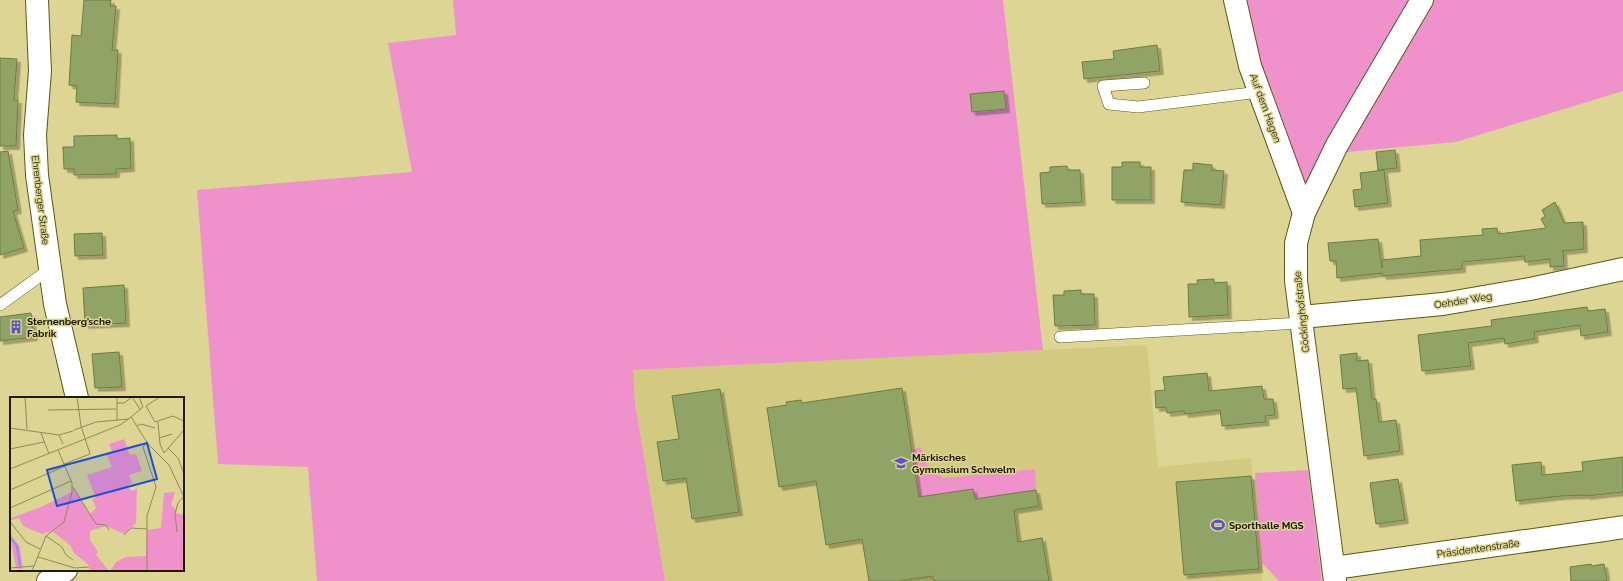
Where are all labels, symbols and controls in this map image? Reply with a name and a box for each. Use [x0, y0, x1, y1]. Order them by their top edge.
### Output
street label: Auf dem Hagen [1248, 72, 1283, 144]
street label: Ehrenberger Straße [30, 155, 51, 245]
street label: Göckinghofstraße [1292, 271, 1311, 353]
street label: Oehder Weg [1433, 290, 1493, 311]
place label: Sternenberg’sche Fabrik [27, 316, 111, 339]
building icon: Sternenberg’sche Fabrik [8, 319, 24, 335]
inset map [10, 397, 184, 571]
place label: Märkisches Gymnasium Schwelm [912, 452, 1016, 475]
school or university icon: Märkisches Gymnasium Schwelm [893, 455, 909, 471]
sports icon: Sporthalle MGS [1210, 517, 1226, 533]
place label: Sporthalle MGS [1229, 520, 1304, 531]
street label: Präsidentenstraße [1436, 537, 1520, 560]

